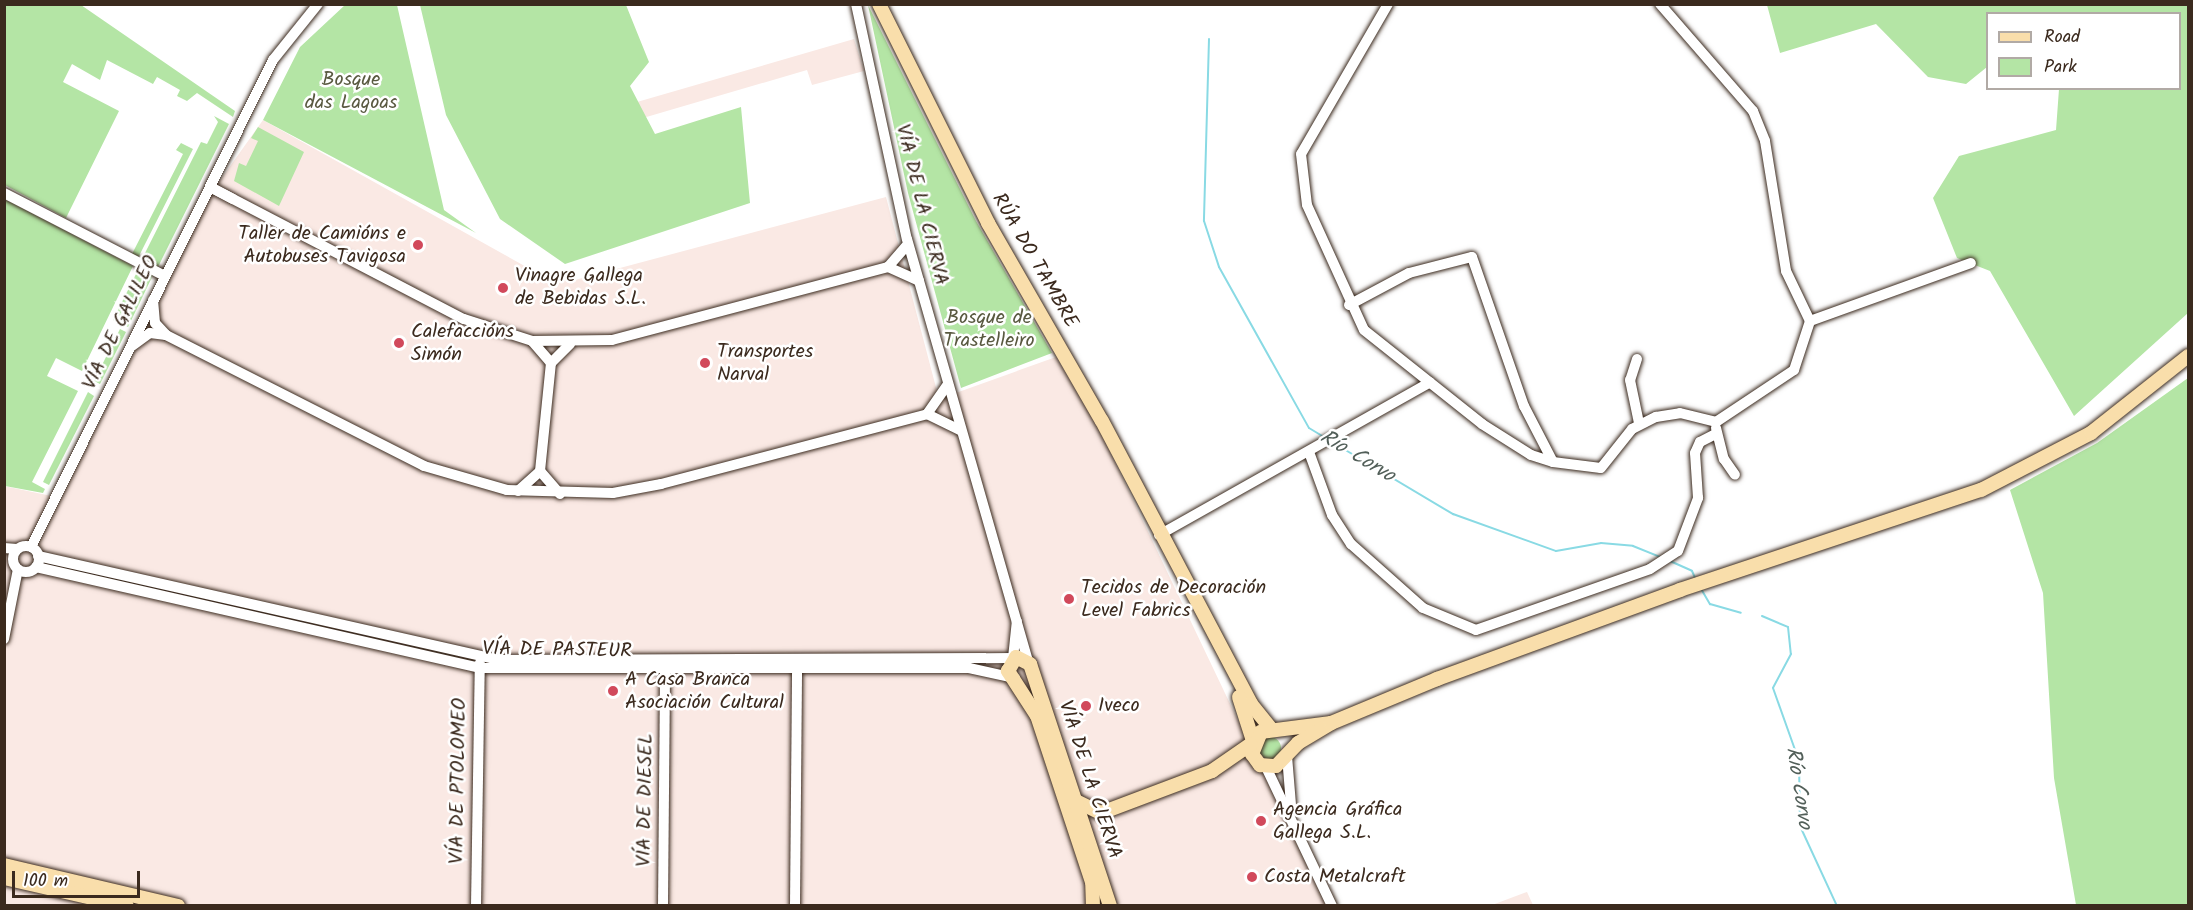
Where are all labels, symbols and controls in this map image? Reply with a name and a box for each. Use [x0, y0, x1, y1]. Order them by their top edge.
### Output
legend [1986, 12, 2181, 90]
text: Road [2044, 23, 2080, 52]
text: Park [2044, 53, 2077, 82]
park label: Bosque das Lagoas [305, 69, 397, 116]
street label: VÍA DE LA CIERVA [889, 122, 953, 288]
street label: RÚA DO TAMBRE [986, 189, 1082, 333]
place label: Taller de Camións e Autobuses Tavigosa [238, 222, 406, 269]
marker: Taller de Camións e Autobuses Tavigosa [411, 238, 425, 252]
street label: VÍA DE GALILEO [78, 252, 164, 394]
place label: Vinagre Gallega de Bebidas S.L. [515, 264, 646, 311]
marker: Vinagre Gallega de Bebidas S.L. [496, 281, 510, 295]
park label: Bosque de Trastelleiro [943, 306, 1035, 353]
place label: Calefaccións Simón [411, 320, 514, 367]
marker: Calefaccións Simón [392, 336, 406, 350]
place label: Transportes Narval [717, 340, 813, 387]
marker: Transportes Narval [698, 356, 712, 370]
water label: Río Corvo [1315, 425, 1399, 489]
place label: Tecidos de Decoración Level Fabrics [1081, 576, 1266, 623]
marker: Tecidos de Decoración Level Fabrics [1062, 592, 1076, 606]
street label: VÍA DE PASTEUR [482, 638, 632, 664]
place label: A Casa Branca Asociación Cultural [625, 668, 784, 715]
marker: A Casa Branca Asociación Cultural [606, 684, 620, 698]
place label: Iveco [1098, 694, 1140, 718]
street label: VÍA DE PTOLOMEO [446, 698, 472, 864]
street label: VÍA DE LA CIERVA [1052, 698, 1126, 862]
marker: Iveco [1079, 699, 1093, 713]
street label: VÍA DE DIESEL [633, 733, 659, 867]
water label: Río Corvo [1779, 745, 1817, 831]
place label: Agencia Gráfica Gallega S.L. [1273, 798, 1402, 845]
marker: Agencia Gráfica Gallega S.L. [1254, 814, 1268, 828]
scale bar [15, 859, 142, 897]
place label: Costa Metalcraft [1264, 865, 1406, 889]
text: 100 m [23, 867, 68, 896]
marker: Costa Metalcraft [1245, 870, 1259, 884]

